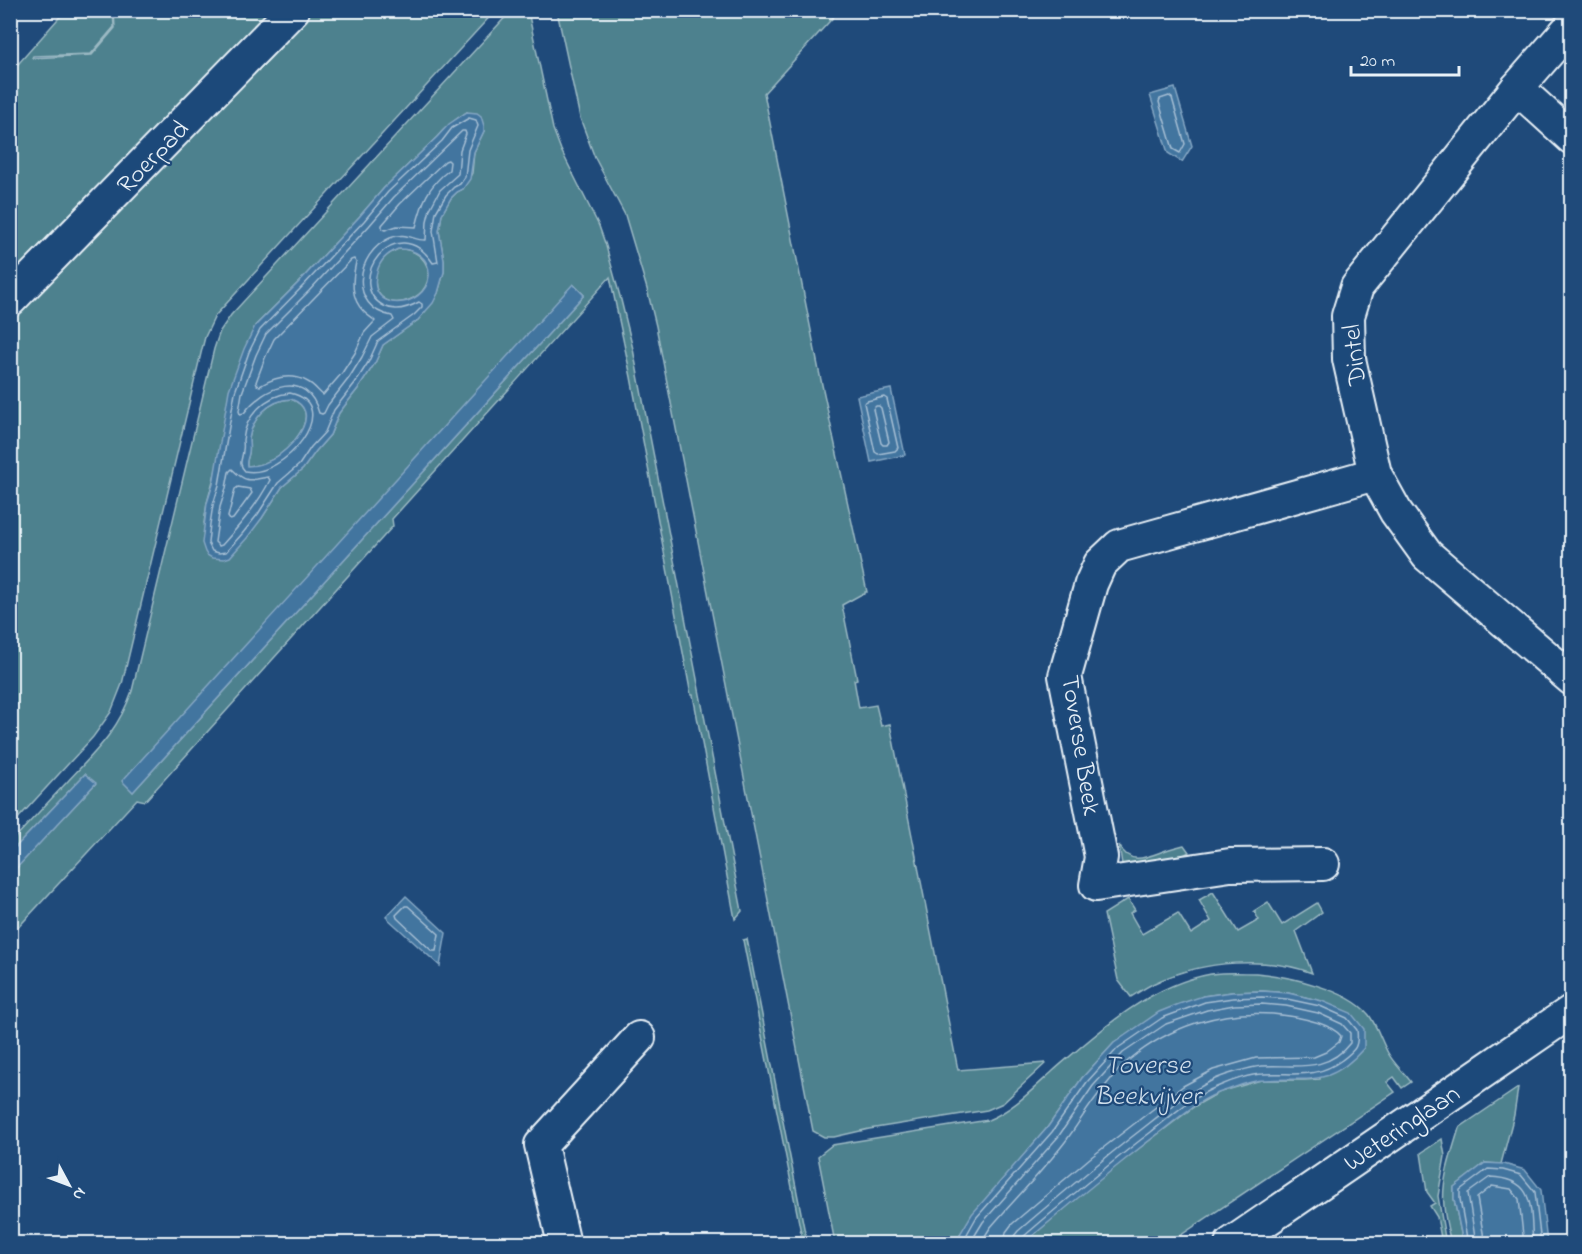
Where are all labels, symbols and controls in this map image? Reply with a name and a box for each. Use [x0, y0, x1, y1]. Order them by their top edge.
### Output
scale bar [1351, 39, 1459, 77]
text: 20 m [1360, 49, 1395, 75]
street label: Roerpad [109, 112, 199, 204]
street label: Dintel [1334, 322, 1378, 388]
street label: Toverse Beek [1049, 673, 1109, 819]
water label: Toverse Beekvijver [1094, 1047, 1204, 1117]
street label: Weteringlaan [1337, 1076, 1469, 1183]
north arrow [39, 1155, 99, 1215]
text: N [66, 1182, 91, 1206]

